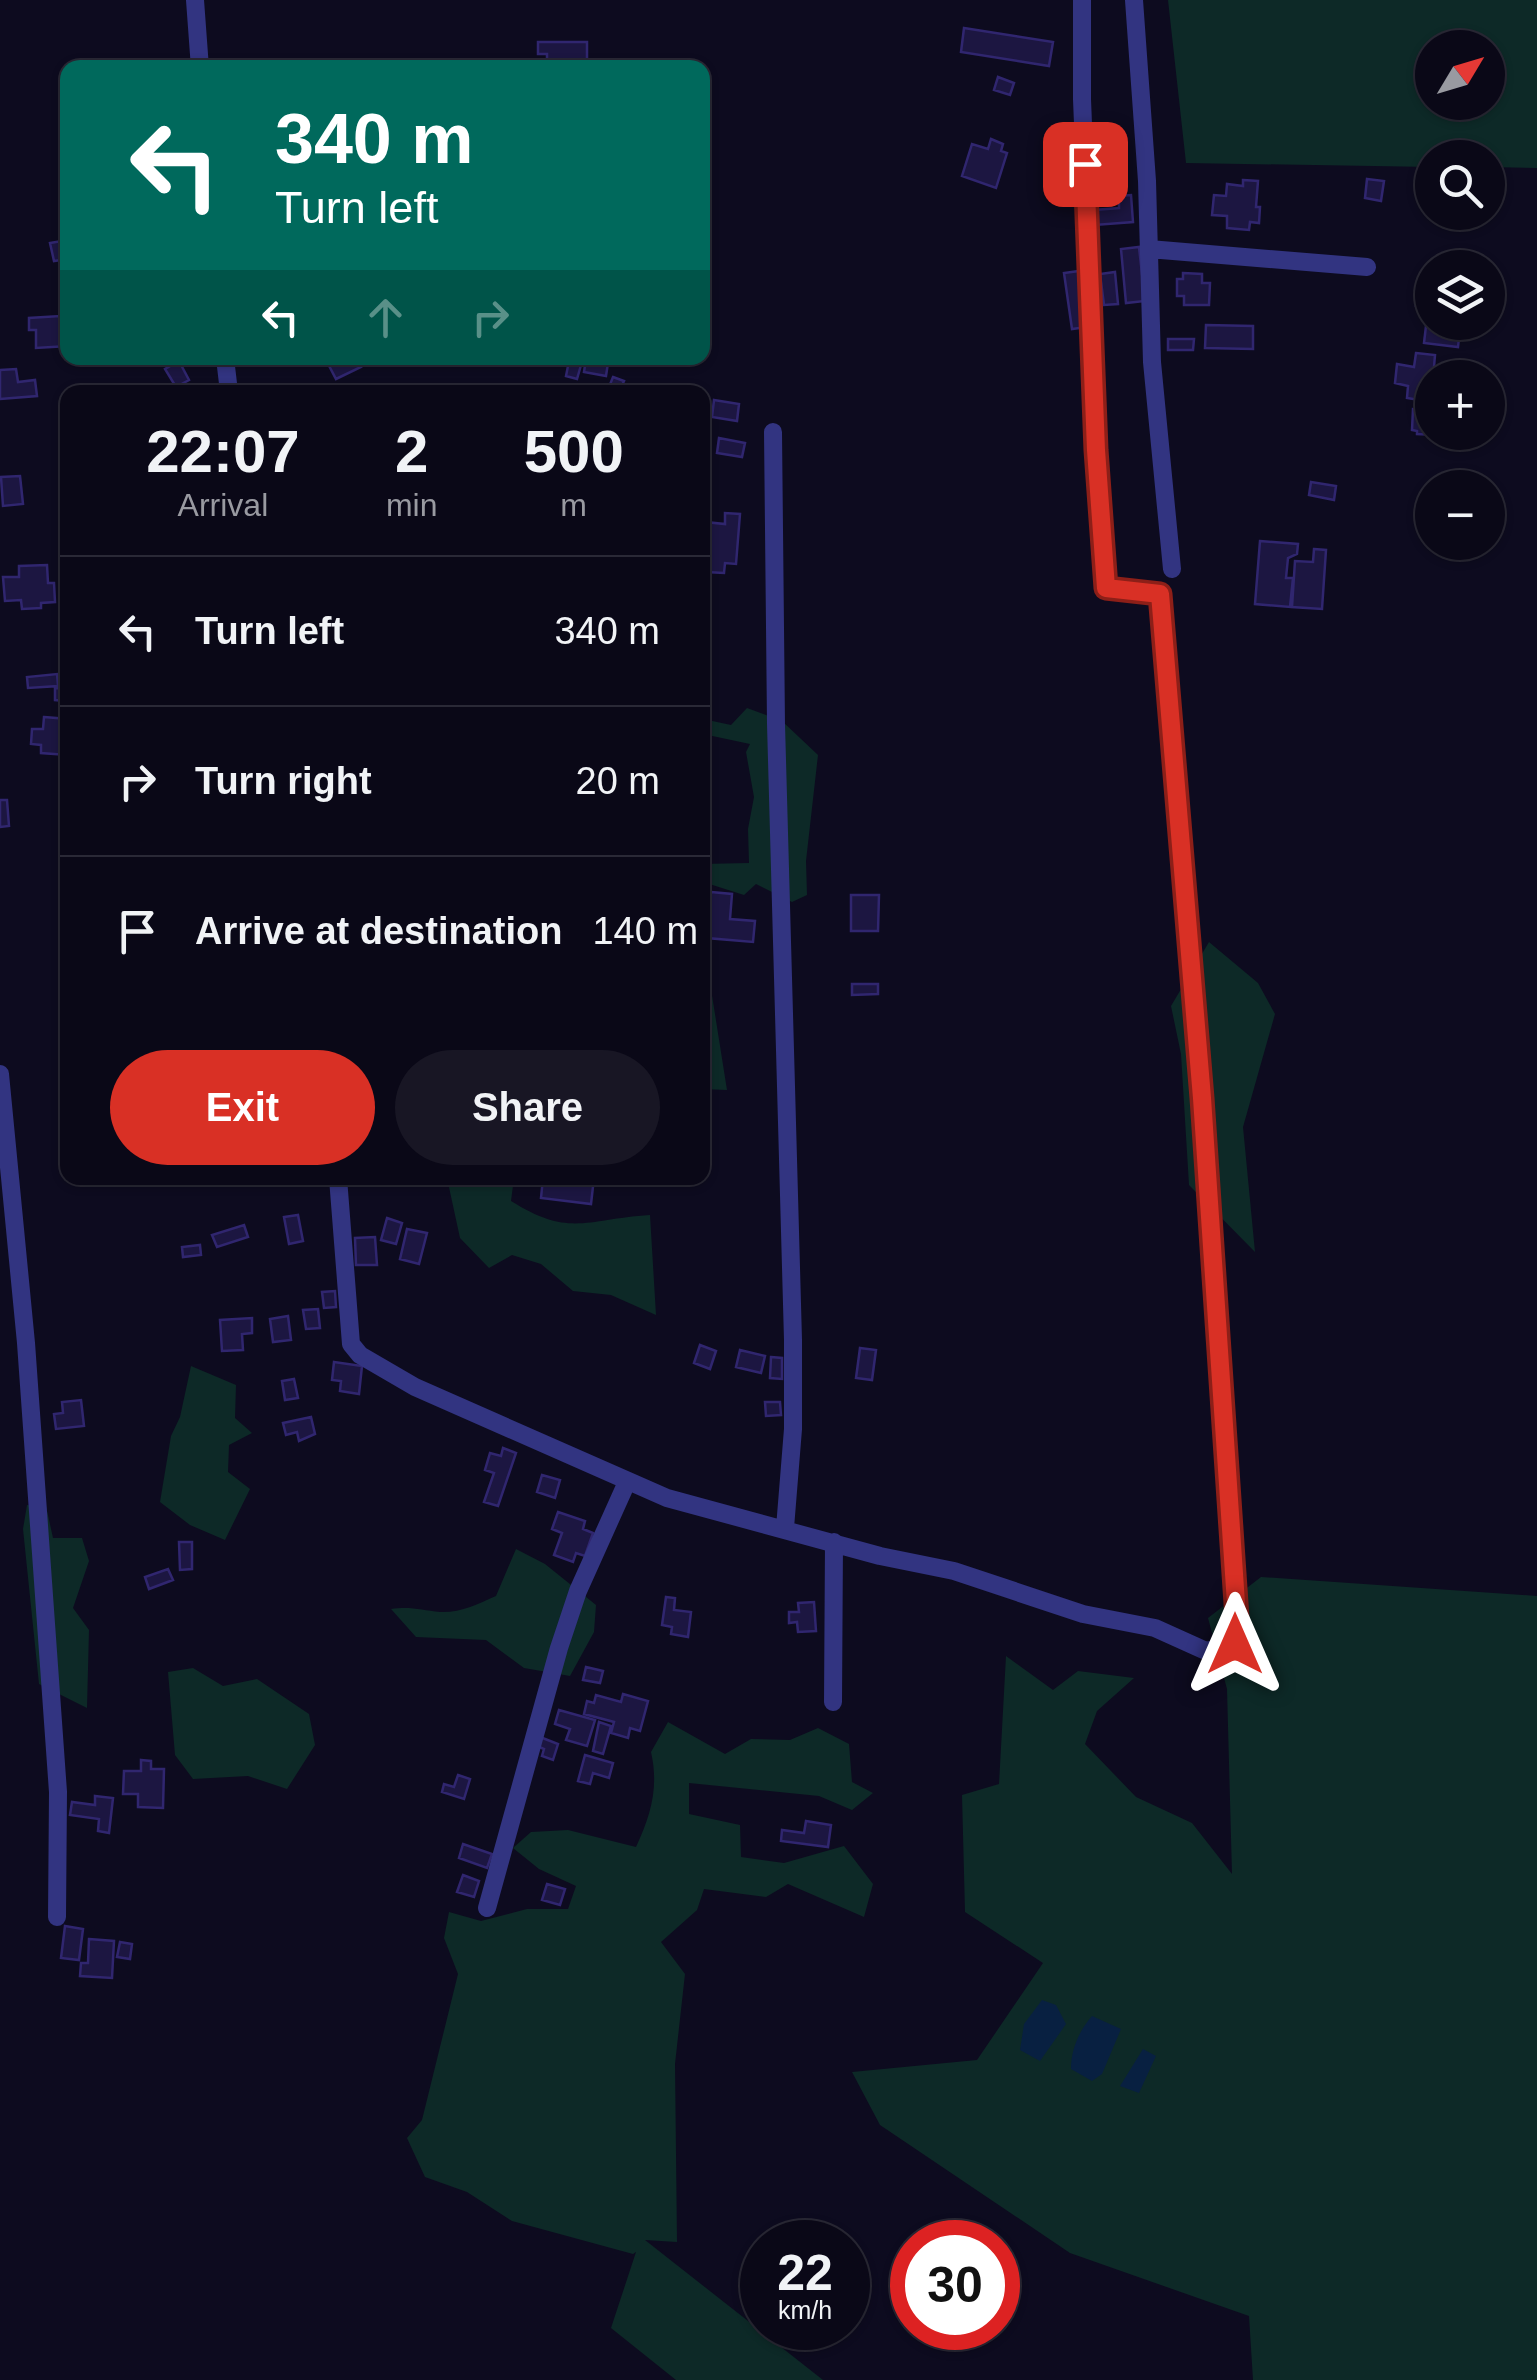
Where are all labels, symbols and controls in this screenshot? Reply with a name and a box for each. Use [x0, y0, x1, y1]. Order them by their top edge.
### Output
north arrow [1415, 30, 1505, 120]
map controls [1415, 30, 1505, 560]
icon: left [110, 100, 240, 230]
text: 340 m [275, 100, 473, 178]
pin [1043, 122, 1128, 207]
icon: arrive [1058, 137, 1113, 192]
button: search [1415, 140, 1505, 230]
text: Turn left [275, 182, 438, 233]
button: layers [1415, 250, 1505, 340]
icon: left [253, 290, 308, 345]
icon: ahead [358, 290, 413, 345]
icon: right [463, 290, 518, 345]
button: + [1415, 360, 1505, 450]
text: 22:07 [146, 418, 300, 485]
text: 2 [395, 418, 428, 485]
text: 500 [524, 418, 624, 485]
button: − [1415, 470, 1505, 560]
text: Arrival [178, 487, 268, 523]
text: min [386, 487, 437, 523]
text: m [560, 487, 587, 523]
icon: left [110, 604, 165, 659]
text: Turn left [195, 610, 344, 652]
text: 340 m [554, 610, 660, 652]
icon: right [110, 754, 165, 809]
text: Turn right [195, 760, 372, 802]
text: 20 m [576, 760, 660, 802]
icon: arrive [110, 904, 165, 959]
text: Arrive at destination [195, 910, 562, 952]
text: 140 m [592, 910, 698, 952]
button: Exit [110, 1050, 375, 1165]
button: Share [395, 1050, 660, 1165]
position arrow [1183, 1592, 1287, 1696]
speed limit sign: 30 [890, 2220, 1020, 2350]
text: 22 [777, 2245, 833, 2301]
text: km/h [778, 2296, 832, 2324]

